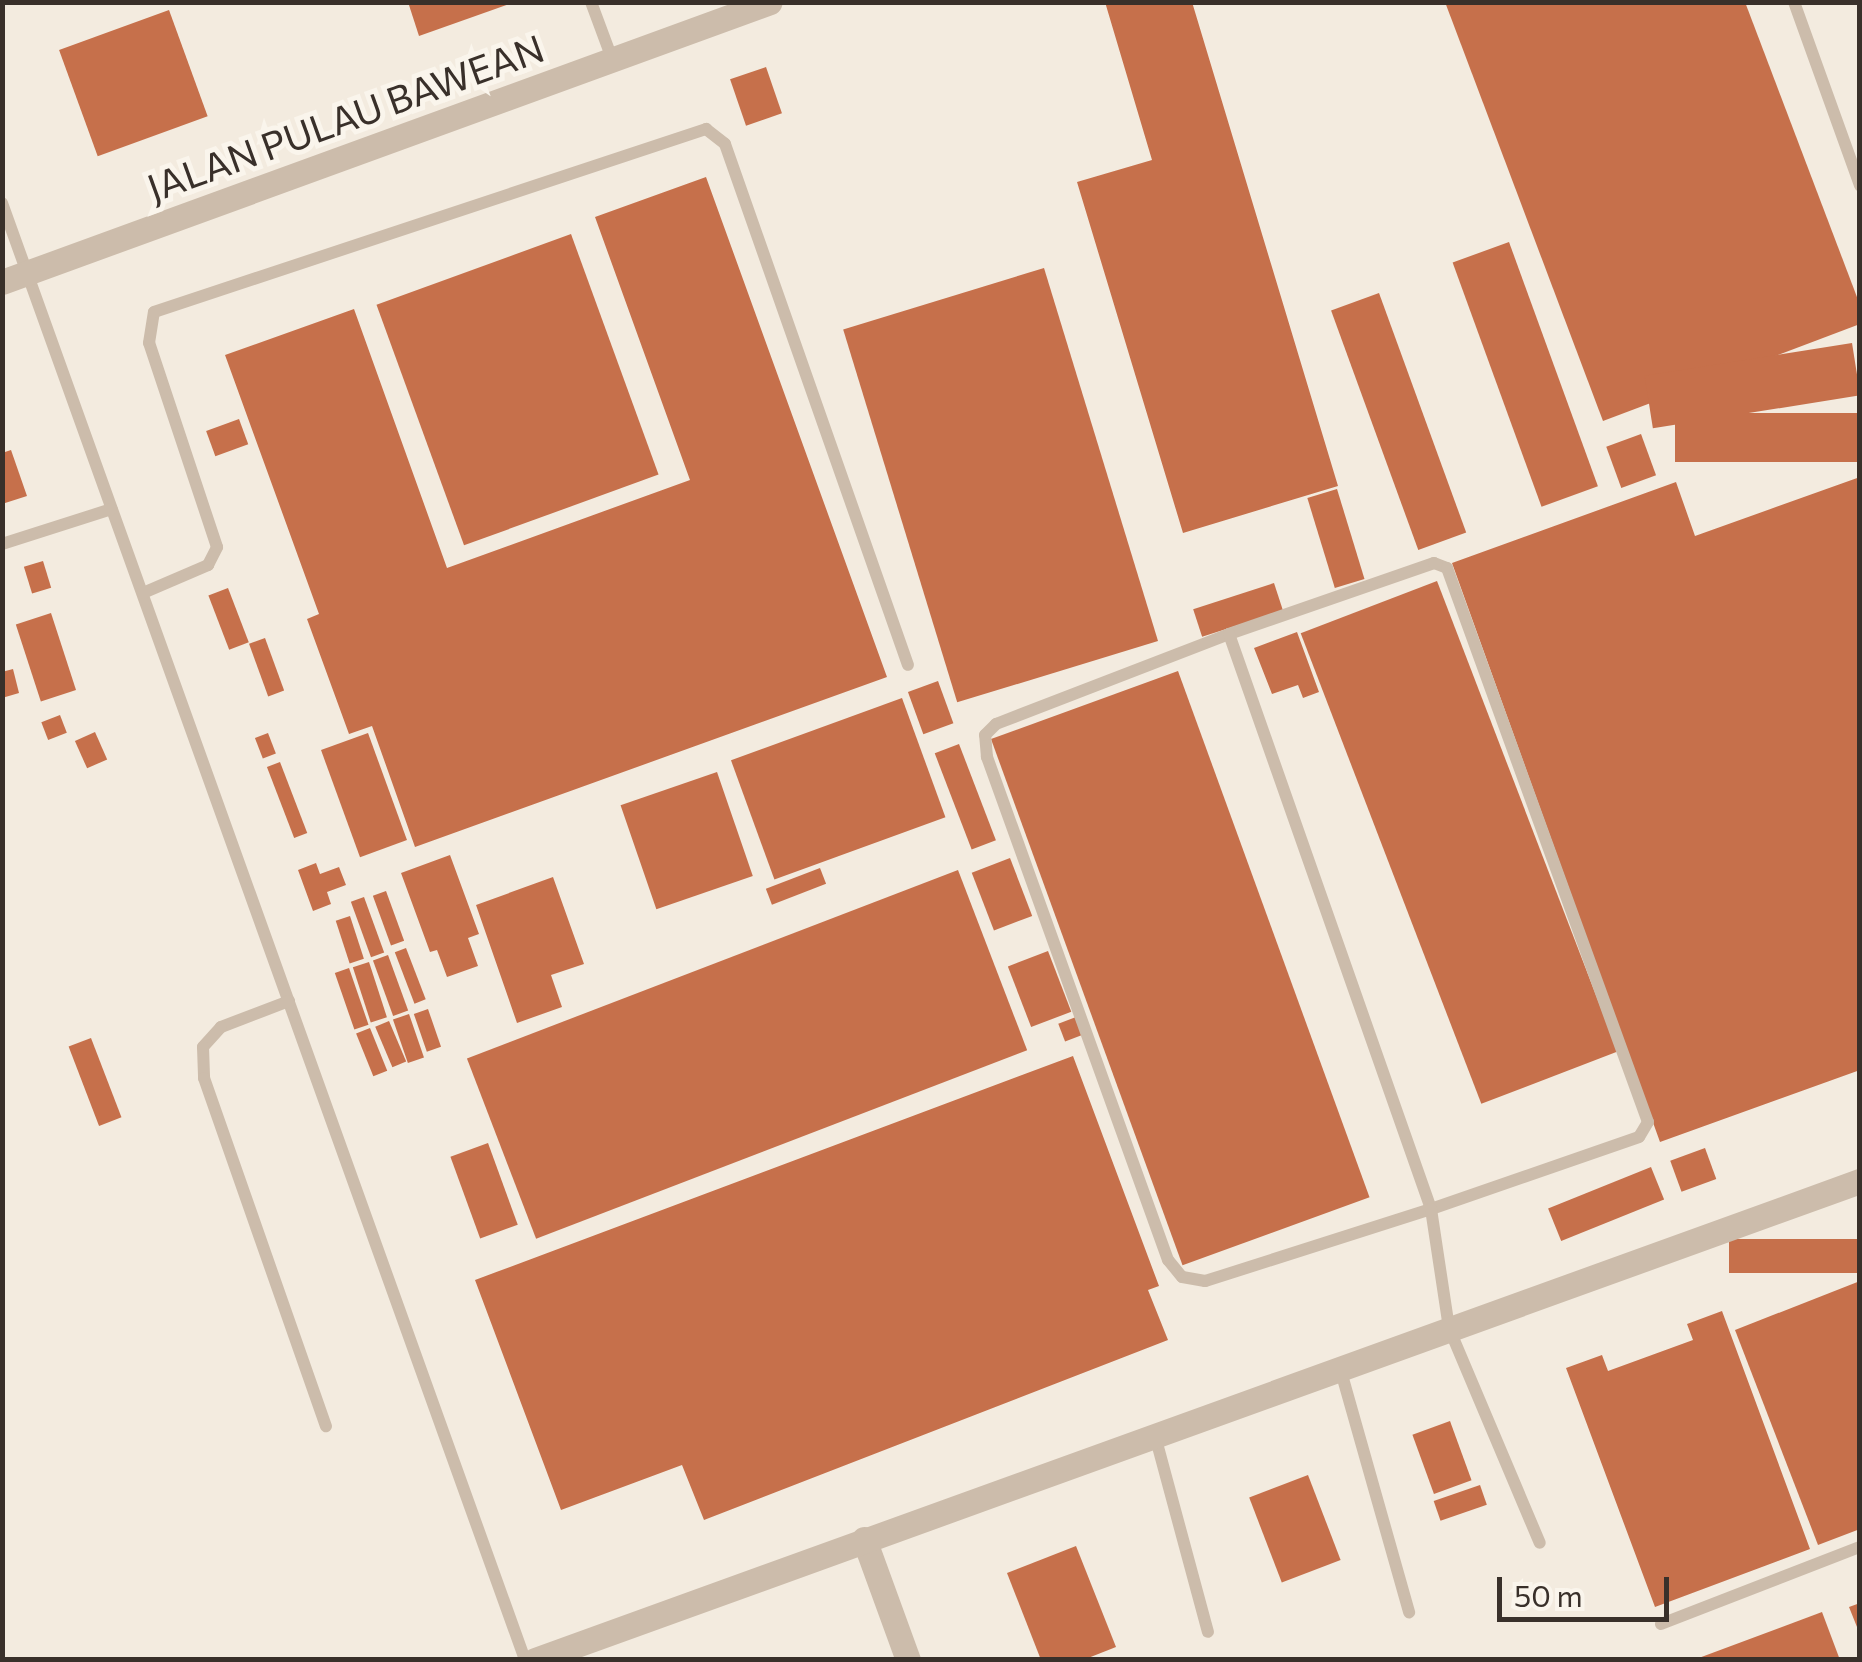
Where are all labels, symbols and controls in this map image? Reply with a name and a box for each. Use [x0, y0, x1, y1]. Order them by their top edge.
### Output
street label: JALAN PULAU BAWEAN [140, 24, 550, 210]
scale bar [1502, 1557, 1674, 1619]
text: 50 m [1514, 1576, 1583, 1613]

